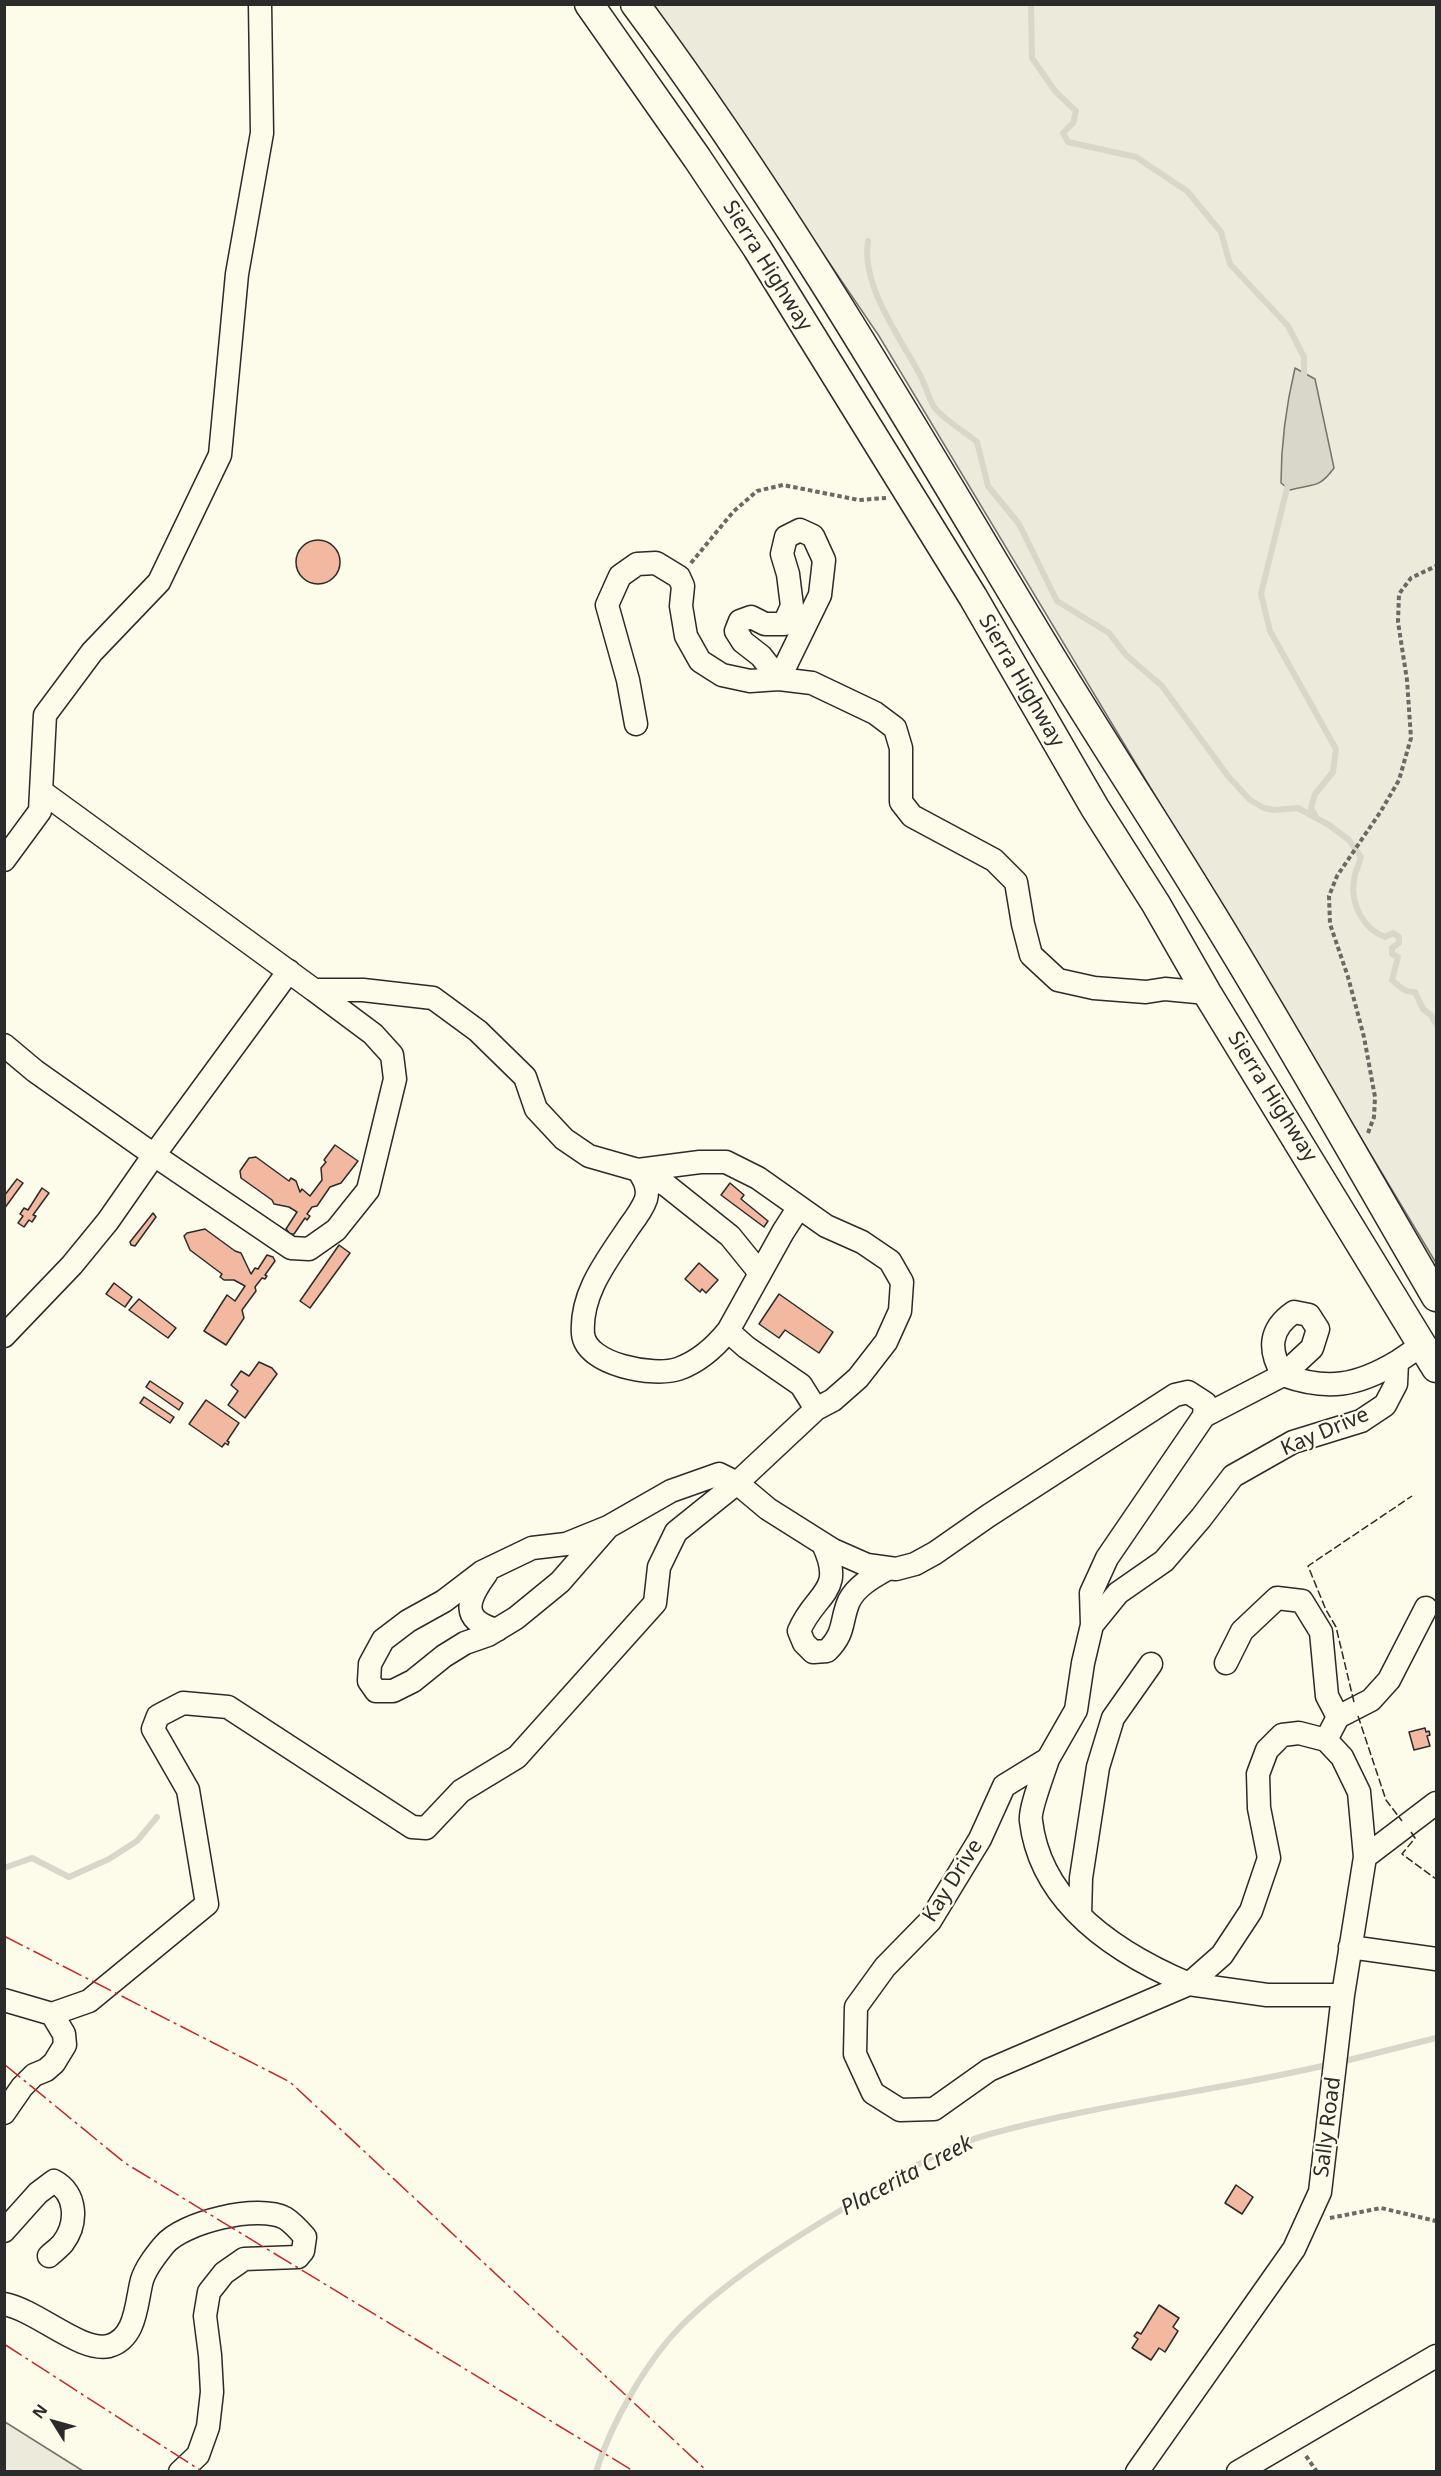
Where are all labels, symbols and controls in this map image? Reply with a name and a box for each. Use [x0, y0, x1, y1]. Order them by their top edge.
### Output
street label: Sierra Highway [717, 196, 817, 336]
street label: Sierra Highway [973, 610, 1069, 752]
street label: Sierra Highway [1222, 1027, 1322, 1167]
street label: Kay Drive [1277, 1402, 1373, 1462]
street label: Kay Drive [918, 1835, 988, 1927]
street label: Sally Road [1309, 2075, 1347, 2179]
water label: Placerita Creek [837, 2130, 977, 2222]
north arrow [24, 2392, 84, 2452]
text: N [27, 2399, 52, 2423]

